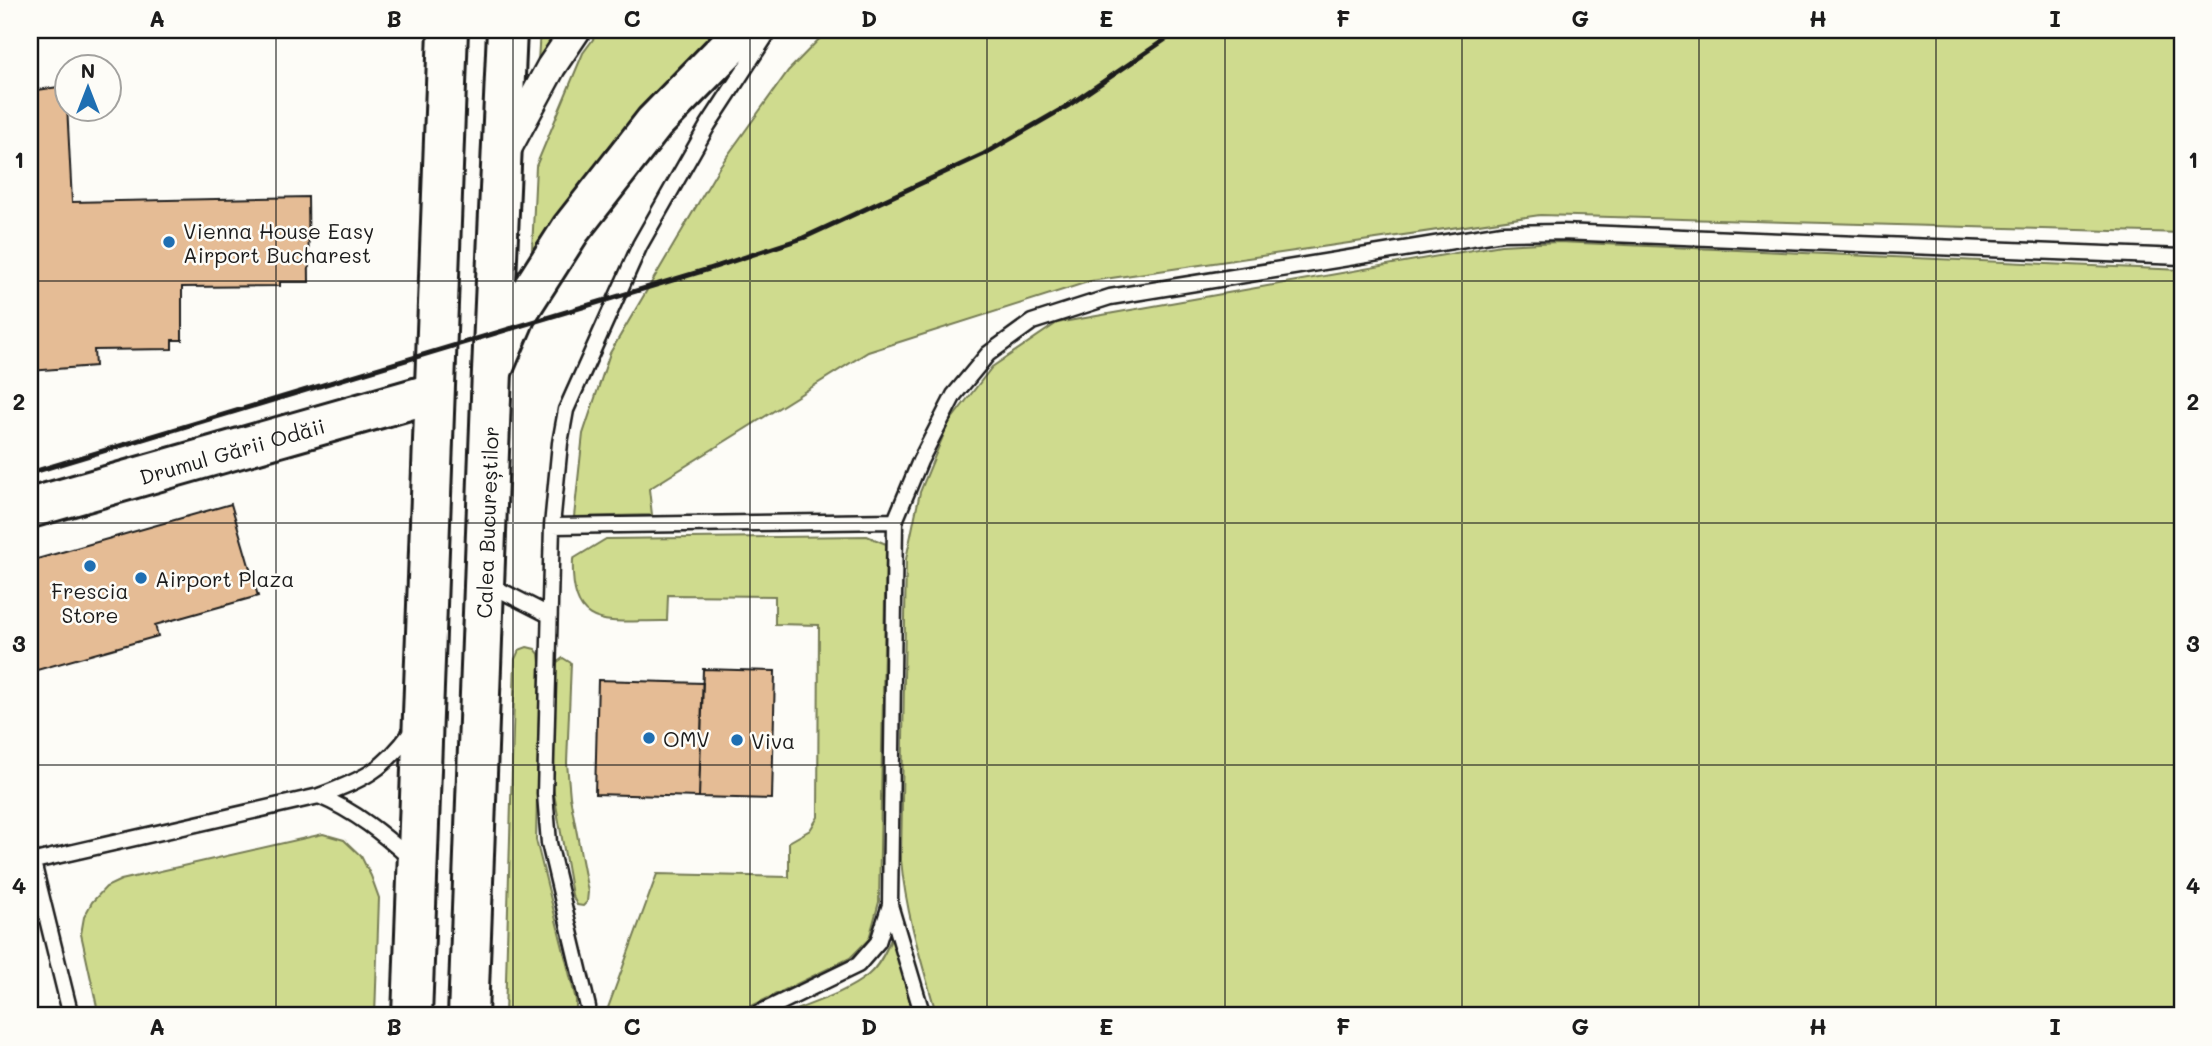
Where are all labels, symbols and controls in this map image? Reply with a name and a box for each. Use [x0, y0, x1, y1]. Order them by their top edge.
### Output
text: A [149, 3, 165, 33]
text: B [386, 3, 402, 33]
text: C [623, 3, 641, 33]
text: D [861, 3, 877, 33]
text: E [1099, 3, 1113, 33]
text: F [1336, 3, 1350, 33]
text: G [1571, 3, 1589, 33]
text: H [1809, 3, 1827, 33]
text: I [2049, 3, 2061, 33]
north arrow [52, 52, 122, 122]
text: N [81, 58, 95, 83]
text: 1 [14, 144, 24, 174]
text: 1 [2188, 144, 2198, 174]
place label: Vienna House Easy Airport Bucharest [183, 217, 374, 268]
marker: Vienna House Easy Airport Bucharest [161, 234, 177, 250]
text: 2 [13, 386, 25, 416]
text: 2 [2187, 386, 2199, 416]
street label: Drumul Gării Odăii [136, 411, 328, 490]
street label: Calea Bucureștilor [469, 426, 503, 619]
marker: Frescia Store [82, 558, 98, 574]
place label: Airport Plaza [155, 565, 294, 592]
marker: Airport Plaza [133, 570, 149, 586]
place label: Frescia Store [51, 577, 129, 628]
text: 3 [12, 628, 26, 658]
text: 3 [2186, 628, 2200, 658]
place label: OMV [663, 725, 710, 752]
place label: Viva [751, 727, 795, 754]
marker: OMV [641, 730, 657, 746]
marker: Viva [729, 732, 745, 748]
text: 4 [12, 870, 26, 900]
text: 4 [2186, 870, 2200, 900]
text: A [149, 1011, 165, 1041]
text: B [386, 1011, 402, 1041]
text: C [623, 1011, 641, 1041]
text: D [861, 1011, 877, 1041]
text: E [1099, 1011, 1113, 1041]
text: F [1336, 1011, 1350, 1041]
text: G [1571, 1011, 1589, 1041]
text: H [1809, 1011, 1827, 1041]
text: I [2049, 1011, 2061, 1041]

